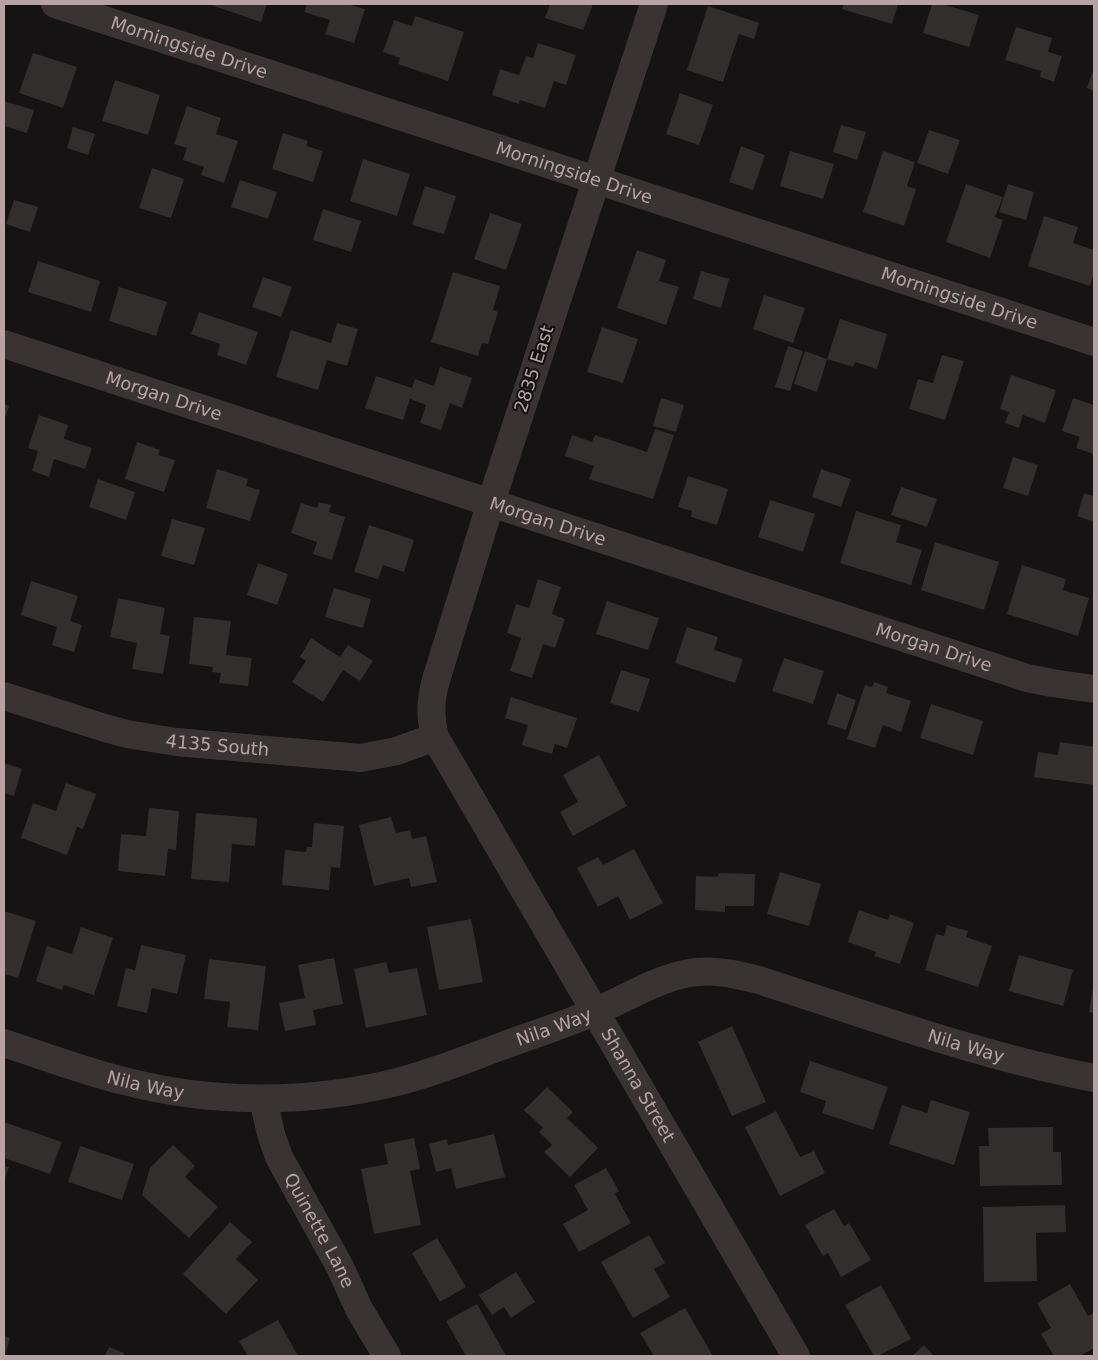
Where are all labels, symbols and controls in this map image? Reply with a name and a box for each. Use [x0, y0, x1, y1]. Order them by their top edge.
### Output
street label: Morningside Drive [108, 12, 270, 82]
street label: Morningside Drive [493, 137, 655, 208]
street label: Morningside Drive [878, 262, 1041, 333]
street label: 2835 East [510, 323, 557, 415]
street label: Morgan Drive [103, 367, 225, 424]
street label: Morgan Drive [487, 492, 609, 550]
street label: Morgan Drive [873, 618, 995, 676]
street label: 4135 South [164, 729, 270, 760]
street label: Nila Way [513, 1003, 595, 1050]
street label: Shanna Street [597, 1024, 680, 1146]
street label: Nila Way [925, 1025, 1007, 1067]
street label: Nila Way [105, 1066, 186, 1103]
street label: Quinette Lane [280, 1169, 359, 1291]

